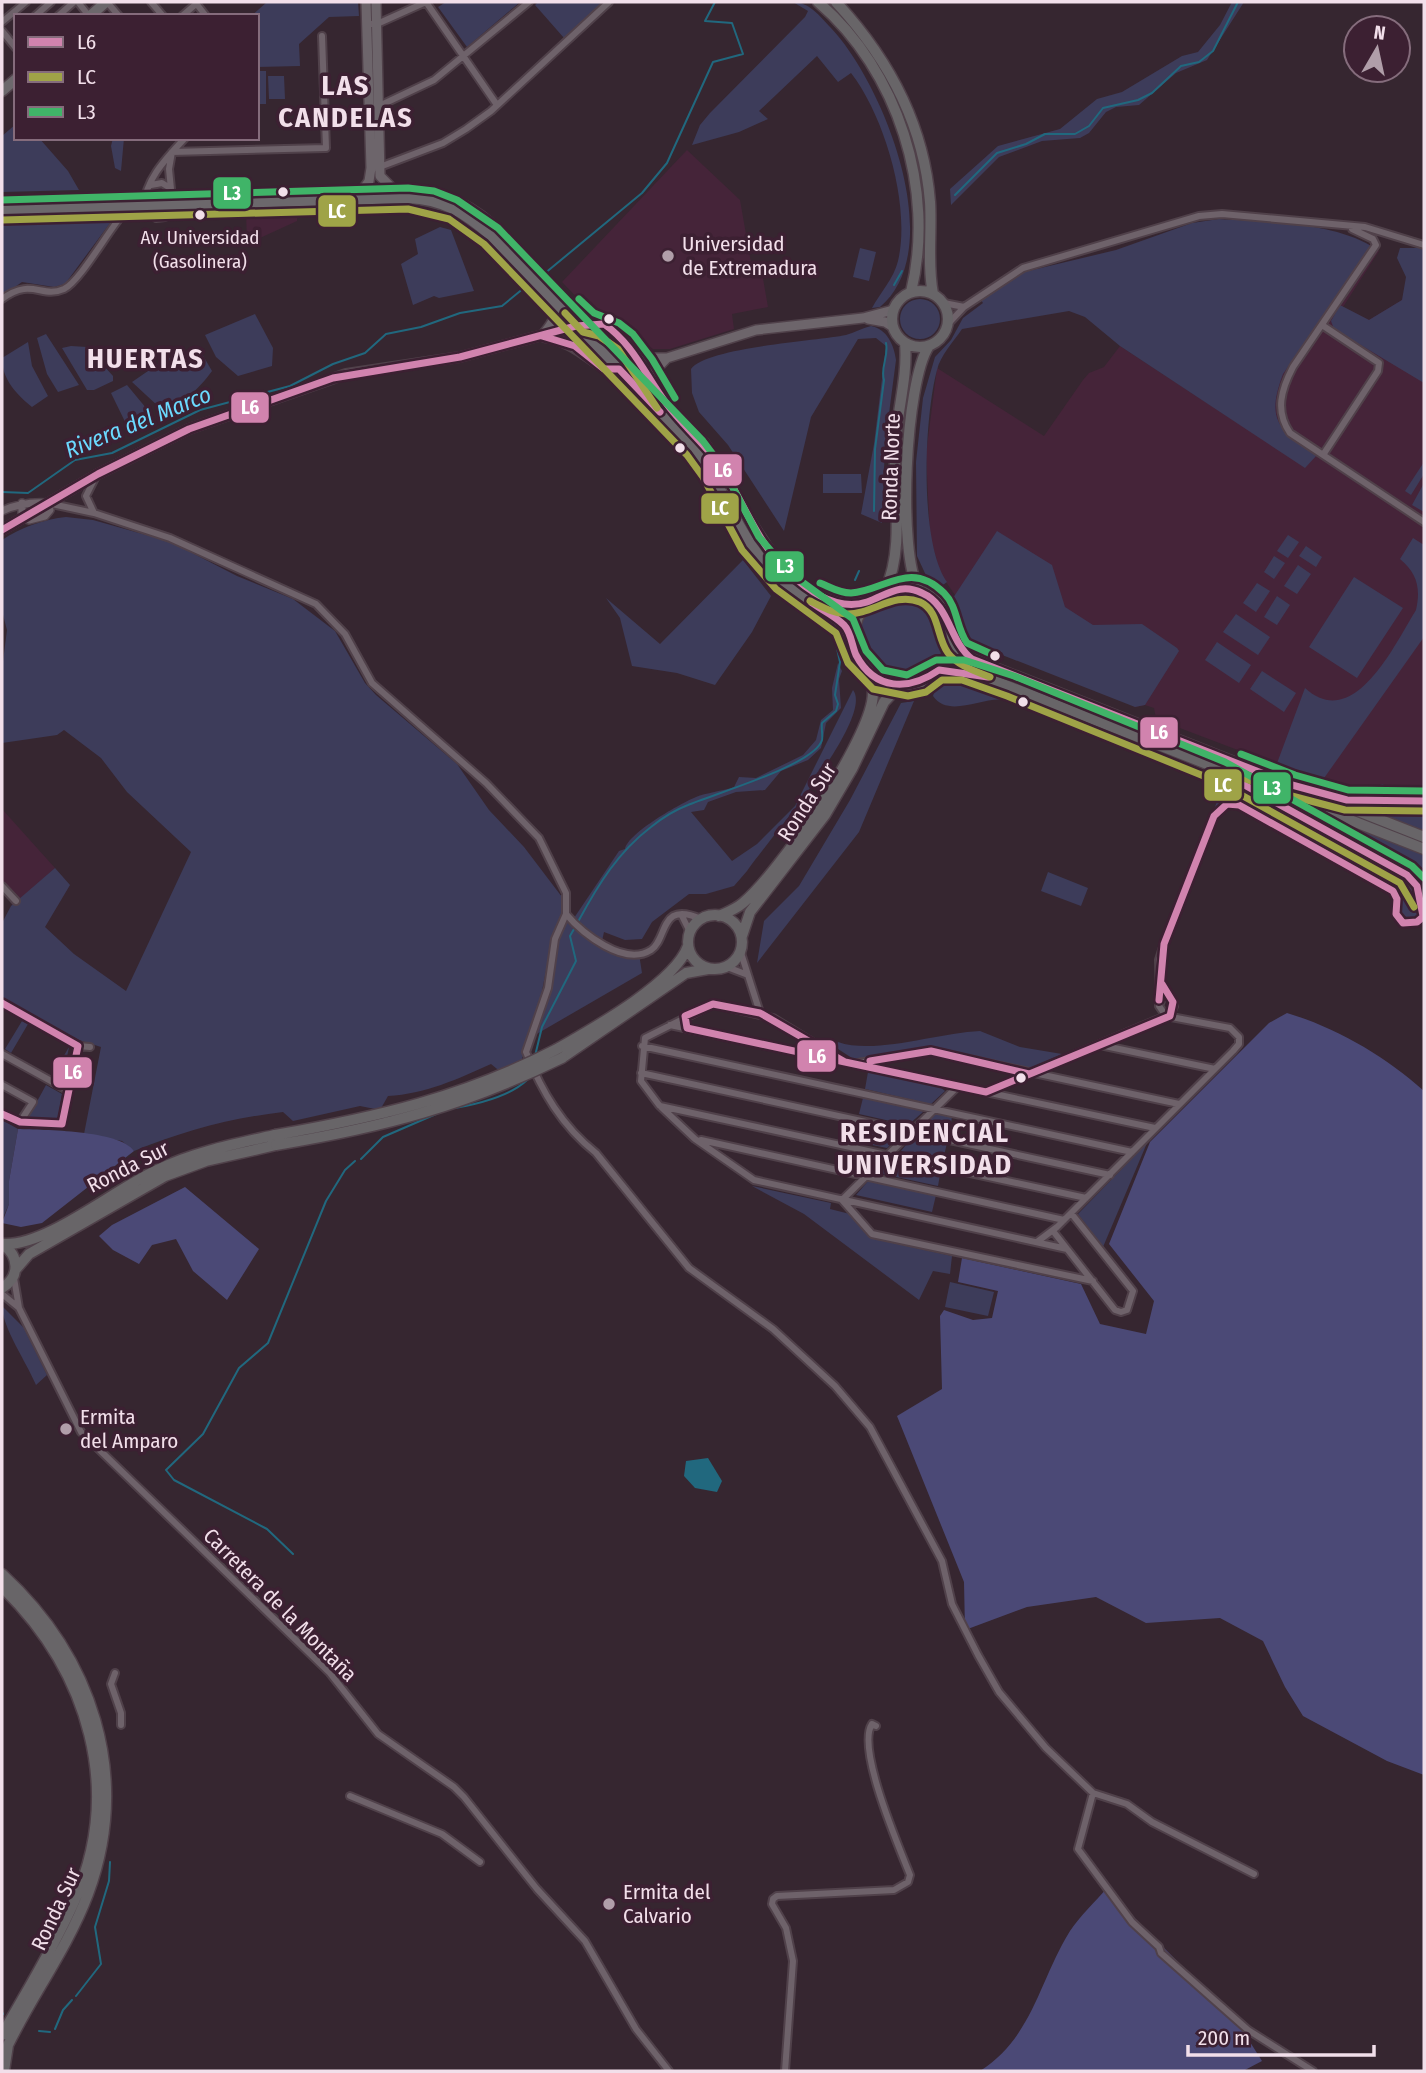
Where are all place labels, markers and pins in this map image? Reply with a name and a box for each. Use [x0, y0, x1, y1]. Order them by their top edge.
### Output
unlabelled marker [276, 185, 290, 199]
marker: Av. Universidad (Gasolinera) [193, 208, 207, 222]
place label: Av. Universidad (Gasolinera) [141, 226, 259, 273]
place label: Universidad de Extremadura [682, 231, 817, 281]
marker: Universidad de Extremadura [660, 248, 676, 264]
unlabelled marker [602, 312, 616, 326]
unlabelled marker [673, 441, 687, 455]
unlabelled marker [988, 649, 1002, 663]
unlabelled marker [1016, 695, 1030, 709]
unlabelled marker [1014, 1071, 1028, 1085]
place label: Ermita del Amparo [80, 1404, 178, 1454]
marker: Ermita del Amparo [58, 1421, 74, 1437]
place label: Ermita del Calvario [623, 1879, 711, 1929]
marker: Ermita del Calvario [601, 1896, 617, 1912]

